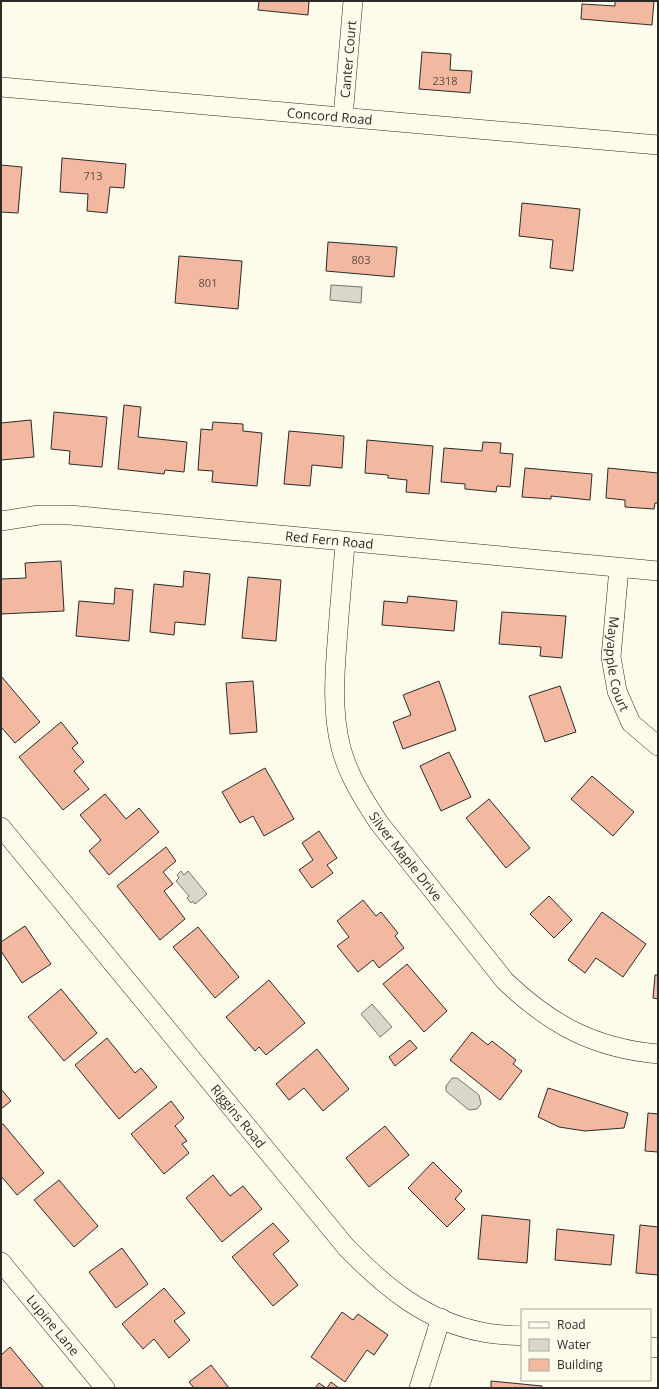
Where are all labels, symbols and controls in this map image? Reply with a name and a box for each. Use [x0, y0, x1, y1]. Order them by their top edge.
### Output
street label: Canter Court [336, 19, 360, 99]
house number: 2318 [432, 73, 458, 88]
street label: Concord Road [286, 103, 373, 129]
house number: 713 [84, 168, 102, 183]
house number: 803 [352, 252, 370, 267]
house number: 801 [199, 275, 217, 290]
street label: Red Fern Road [284, 527, 374, 553]
street label: Mayapple Court [602, 616, 634, 715]
street label: Silver Maple Drive [365, 808, 447, 905]
street label: Riggins Road [207, 1080, 270, 1152]
street label: Lupine Lane [23, 1291, 84, 1360]
legend [521, 1309, 651, 1381]
text: Road [557, 1316, 586, 1333]
text: Water [557, 1336, 591, 1353]
text: Building [557, 1356, 603, 1373]

